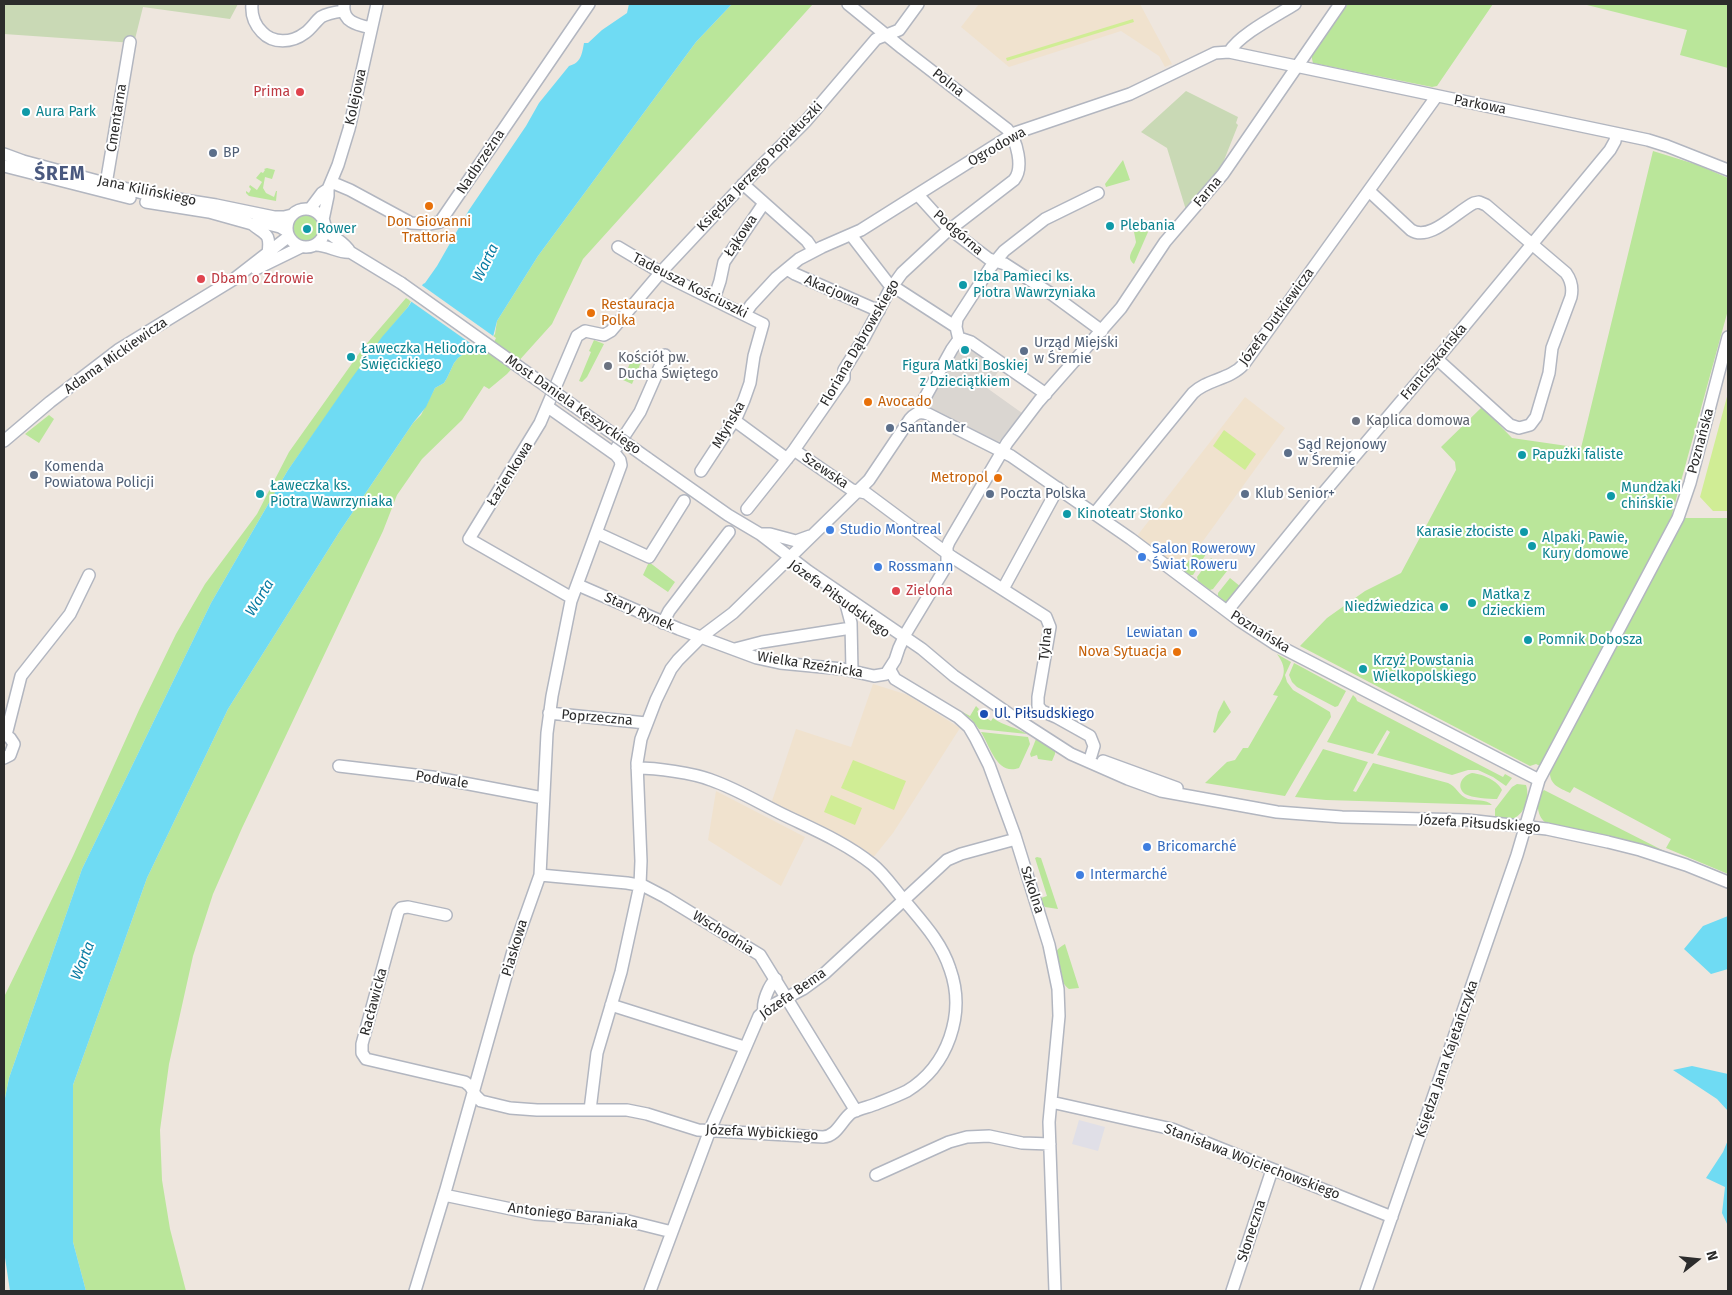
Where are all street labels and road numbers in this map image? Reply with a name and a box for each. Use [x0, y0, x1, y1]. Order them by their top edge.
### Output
street label: Polna [929, 65, 967, 101]
street label: Kolejowa [342, 67, 370, 127]
street label: Cmentarna [103, 82, 131, 154]
street label: Parkowa [1452, 92, 1508, 118]
street label: Księdza Jerzego Popiełuszki [694, 99, 826, 235]
street label: Ogrodowa [965, 124, 1029, 170]
street label: Nadbrzeżna [453, 126, 509, 198]
street label: Jana Kilińskiego [96, 172, 198, 210]
street label: Farna [1190, 173, 1226, 211]
street label: Podgórna [930, 207, 986, 259]
street label: Łąkowa [721, 212, 761, 260]
street label: Tadeusza Kościuszki [629, 250, 751, 322]
street label: Józefa Dutkiewicza [1236, 265, 1318, 369]
street label: Akacjowa [802, 272, 862, 310]
street label: Floriana Dąbrowskiego [817, 276, 903, 410]
street label: Adama Mickiewicza [61, 314, 171, 398]
street label: Franciszkańska [1397, 320, 1471, 404]
street label: Most Daniela Kęszyckiego [502, 352, 644, 458]
street label: Młyńska [709, 399, 749, 451]
street label: Poznańska [1684, 406, 1718, 476]
street label: Łazienkowa [483, 438, 537, 510]
street label: Szewska [799, 449, 851, 493]
street label: Józefa Piłsudskiego [785, 556, 893, 642]
street label: Stary Rynek [602, 589, 676, 635]
street label: Poznańska [1227, 607, 1293, 657]
street label: Tylna [1036, 626, 1056, 662]
street label: Wielka Rzeźnicka [756, 648, 864, 682]
street label: Poprzeczna [561, 707, 633, 729]
street label: Podwale [414, 768, 470, 792]
street label: Józefa Piłsudskiego [1419, 811, 1541, 837]
street label: Szkolna [1016, 864, 1048, 916]
street label: Wschodnia [689, 908, 757, 958]
street label: Piaskowa [498, 917, 532, 979]
street label: Józefa Bema [756, 965, 830, 1023]
street label: Racławicka [357, 966, 391, 1038]
street label: Księdza Jana Kajetańczyka [1412, 978, 1482, 1140]
street label: Stanisława Wojciechowskiego [1162, 1121, 1342, 1203]
street label: Józefa Wybickiego [705, 1122, 819, 1144]
street label: Słoneczna [1234, 1198, 1270, 1264]
street label: Antoniego Baraniaka [507, 1200, 639, 1232]

